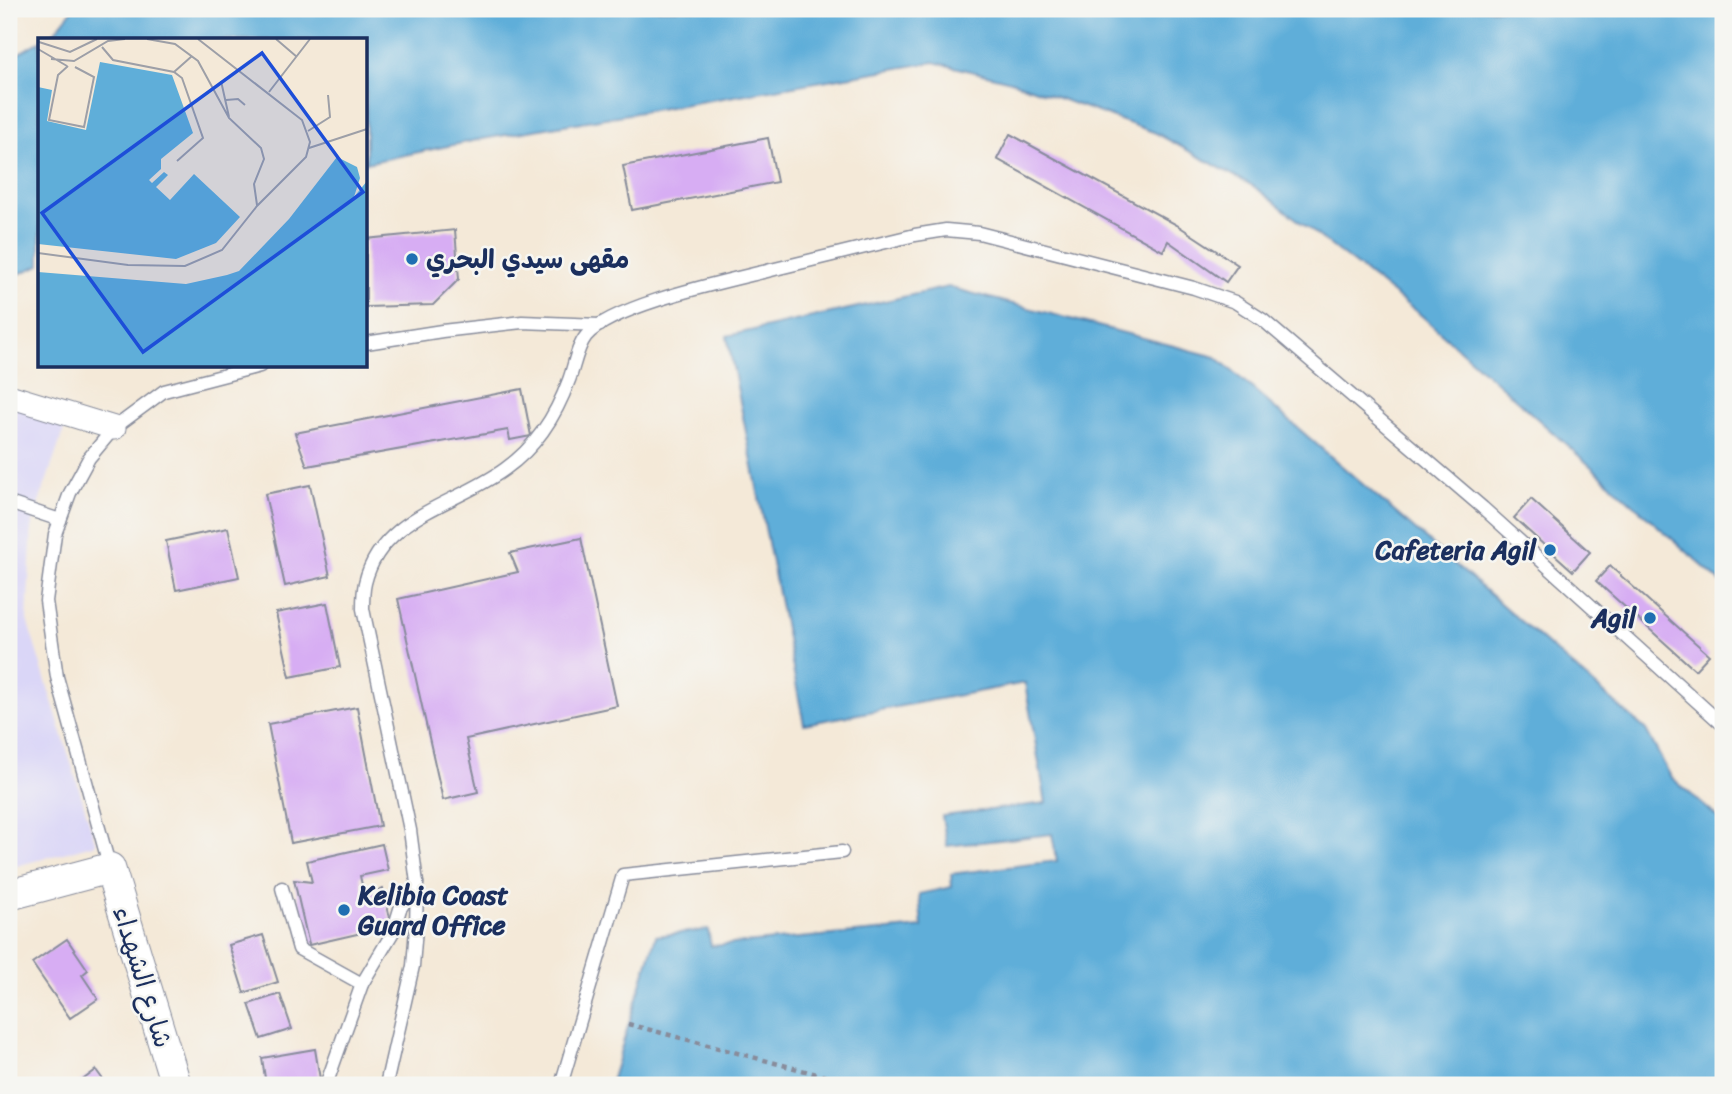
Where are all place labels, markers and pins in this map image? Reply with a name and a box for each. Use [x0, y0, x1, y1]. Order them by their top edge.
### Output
place label: مقهى سيدي البحري [426, 236, 629, 282]
marker: مقهى سيدي البحري [404, 251, 420, 267]
place label: Cafeteria Agil [1375, 527, 1538, 573]
marker: Cafeteria Agil [1542, 542, 1558, 558]
place label: Agil [1590, 595, 1638, 641]
marker: Agil [1642, 610, 1658, 626]
place label: Kelibia Coast Guard Office [357, 872, 509, 948]
marker: Kelibia Coast Guard Office [336, 902, 352, 918]

